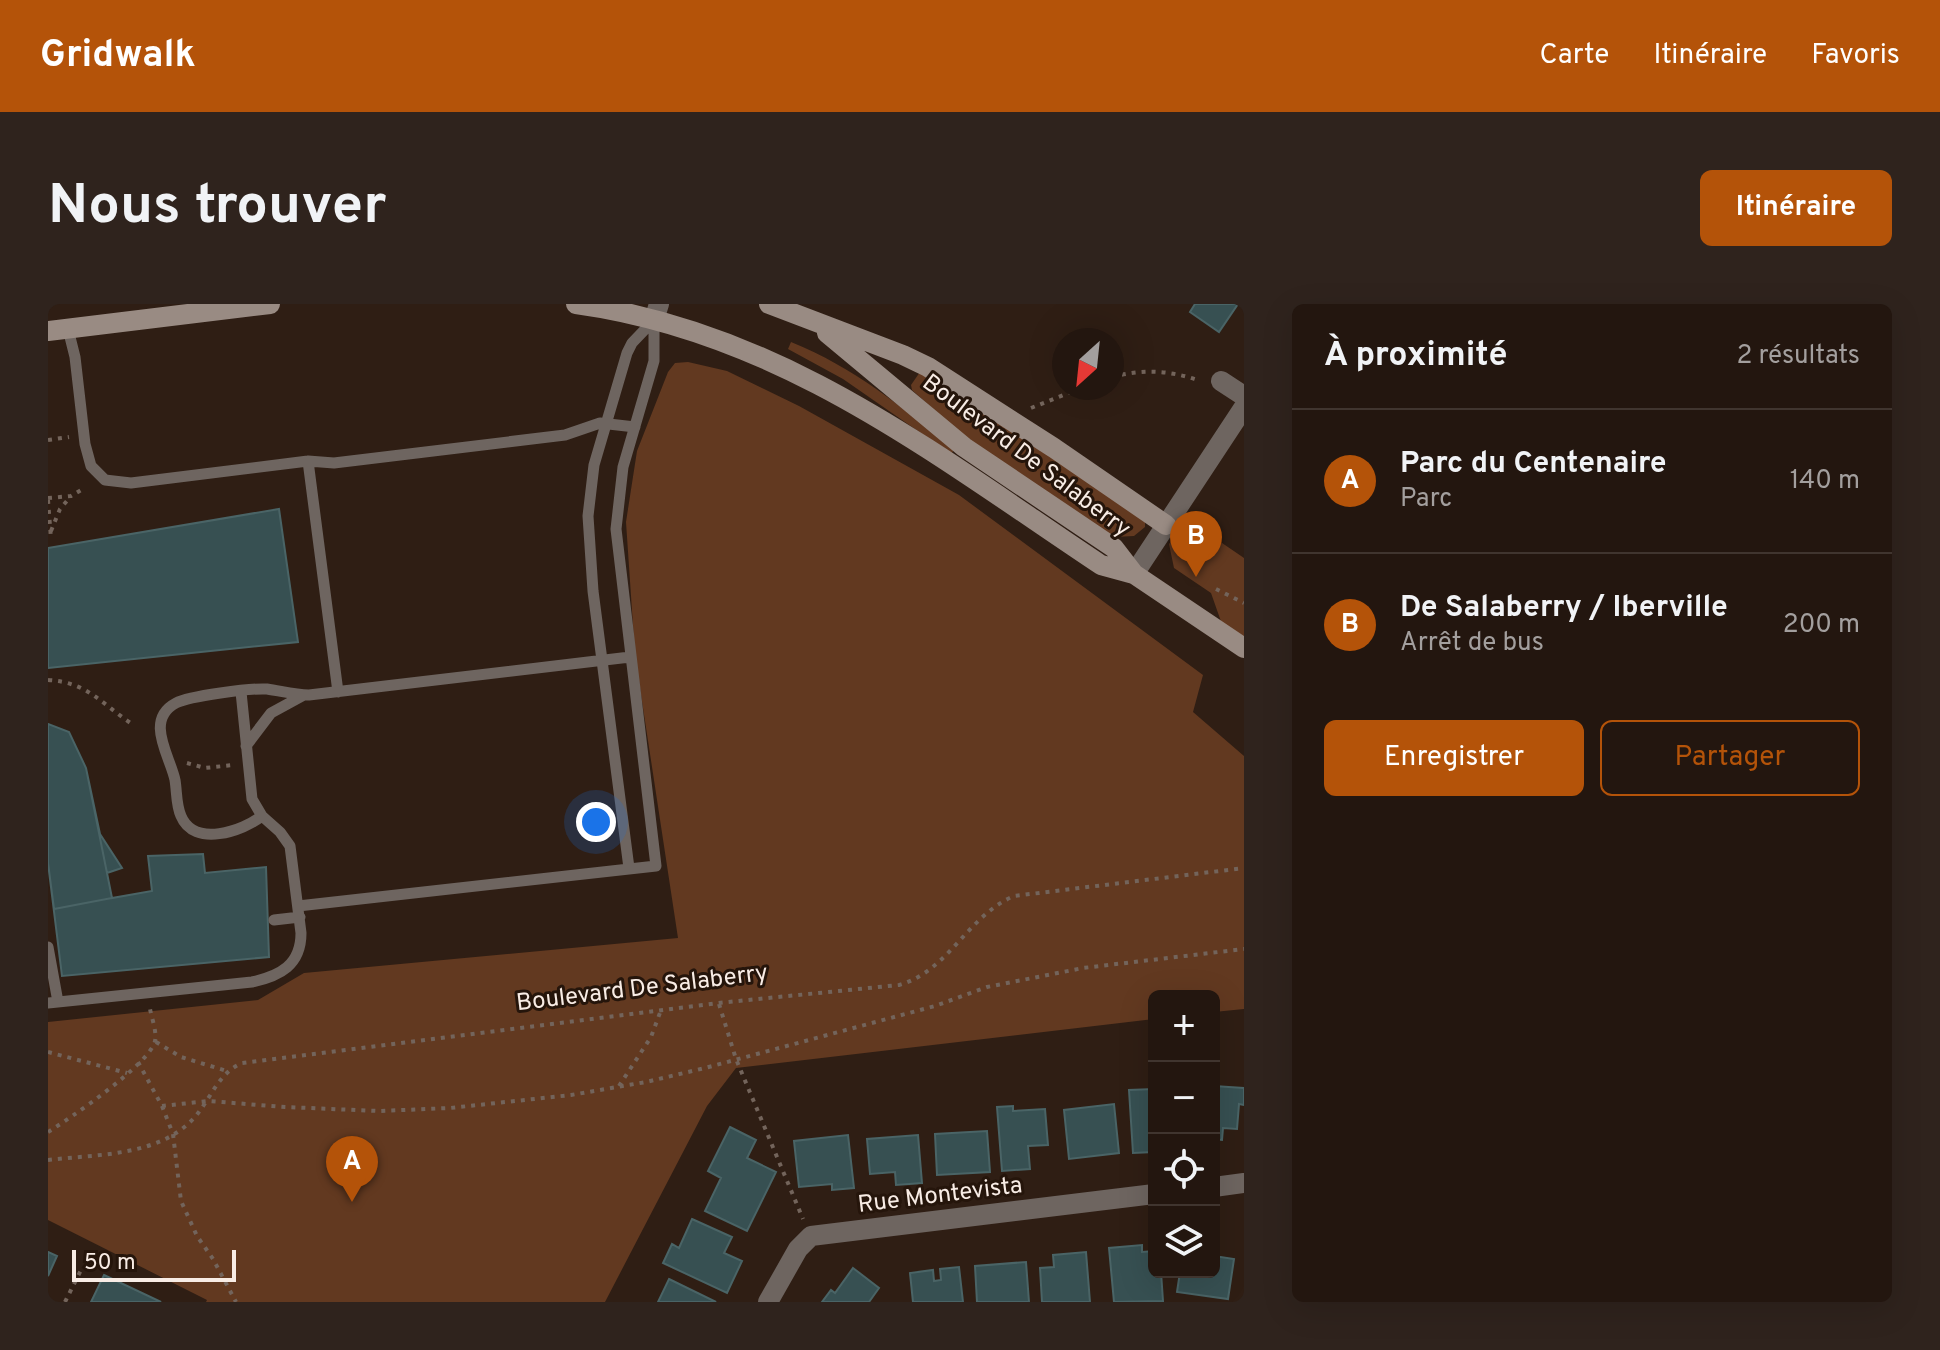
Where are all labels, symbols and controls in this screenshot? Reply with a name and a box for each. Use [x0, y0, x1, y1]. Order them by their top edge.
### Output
text: Gridwalk [40, 32, 196, 81]
text: Carte [1540, 38, 1609, 74]
text: Itinéraire [1653, 38, 1767, 74]
text: Favoris [1811, 38, 1900, 74]
button: Itinéraire [1700, 170, 1892, 246]
text: Nous trouver [48, 173, 387, 243]
north arrow [1052, 328, 1124, 400]
text: À proximité [1324, 335, 1507, 378]
text: 2 résultats [1736, 340, 1860, 373]
street label: Boulevard De Salaberry [916, 368, 1136, 545]
text: Parc du Centenaire [1400, 446, 1666, 483]
text: A [1341, 465, 1359, 498]
text: 140 m [1790, 465, 1860, 498]
text: Parc [1400, 483, 1452, 516]
pin: B [1170, 511, 1222, 577]
text: De Salaberry / Iberville [1400, 590, 1728, 627]
text: B [1341, 609, 1359, 642]
text: 200 m [1783, 609, 1860, 642]
text: Arrêt de bus [1400, 627, 1544, 660]
button: Enregistrer [1324, 720, 1584, 796]
button: Partager [1600, 720, 1860, 796]
your location [576, 802, 616, 842]
street label: Boulevard De Salaberry [515, 959, 770, 1019]
map controls [1148, 990, 1220, 1278]
button: + [1148, 990, 1220, 1062]
button: − [1148, 1062, 1220, 1134]
button: locate [1148, 1134, 1220, 1206]
pin: A [326, 1136, 378, 1202]
street label: Rue Montevista [856, 1171, 1024, 1221]
button: layers [1148, 1206, 1220, 1278]
scale bar [72, 1246, 236, 1282]
text: 50 m [84, 1250, 136, 1277]

